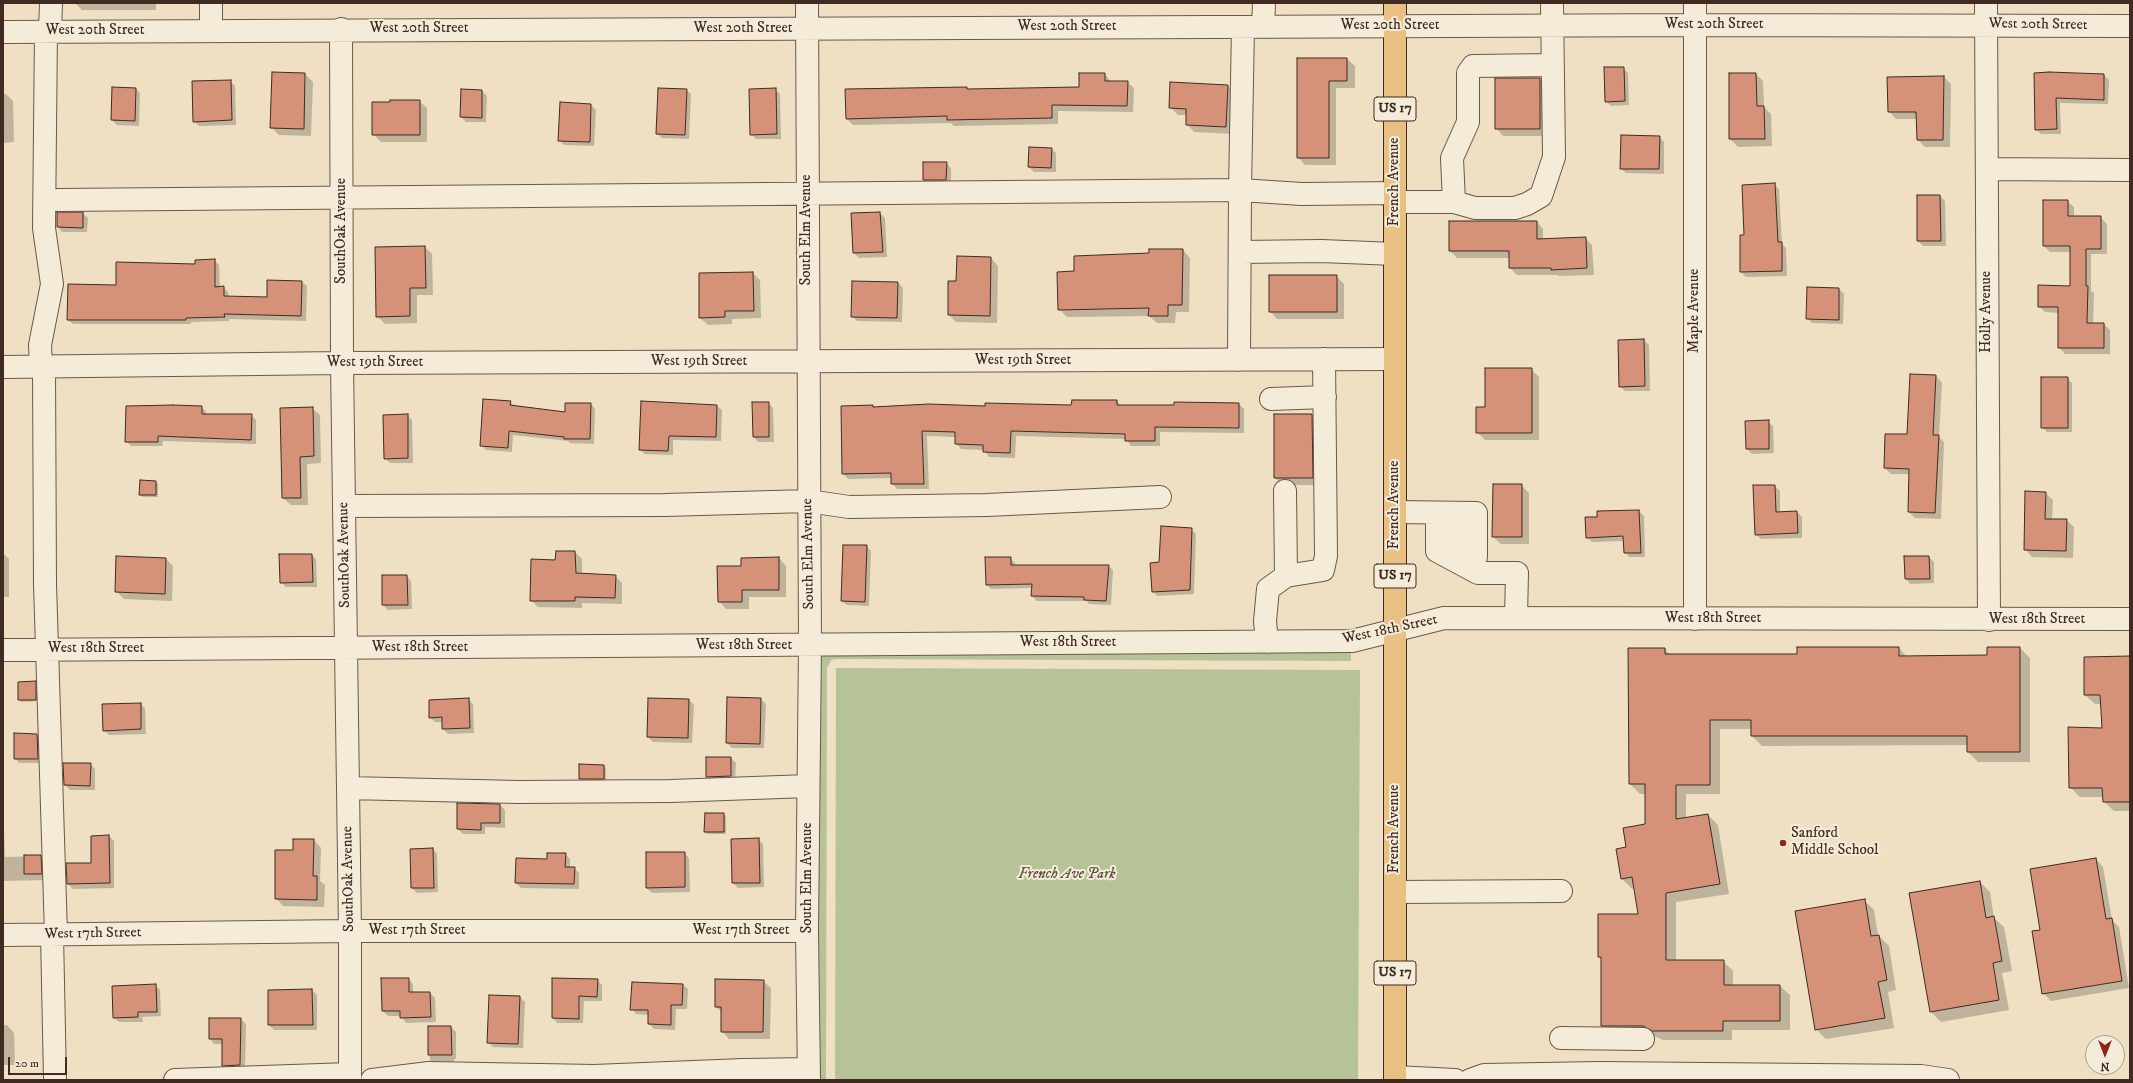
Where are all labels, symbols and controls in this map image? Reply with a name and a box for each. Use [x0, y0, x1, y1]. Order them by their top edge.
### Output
street label: West 20th Street [1988, 15, 2088, 35]
street label: West 20th Street [1664, 16, 1764, 34]
street label: West 20th Street [1340, 17, 1440, 35]
street label: West 20th Street [1017, 18, 1117, 36]
street label: West 20th Street [369, 20, 469, 38]
street label: West 20th Street [693, 20, 793, 38]
street label: West 20th Street [45, 22, 145, 40]
road number: US 17 [1374, 97, 1416, 121]
street label: French Avenue [1386, 138, 1404, 226]
street label: South Elm Avenue [798, 174, 816, 286]
street label: SouthOak Avenue [333, 178, 351, 284]
street label: Maple Avenue [1686, 269, 1704, 353]
street label: Holly Avenue [1978, 271, 1996, 353]
street label: West 19th Street [975, 352, 1071, 370]
street label: West 19th Street [651, 353, 747, 371]
street label: West 19th Street [327, 354, 423, 372]
street label: French Avenue [1386, 461, 1404, 549]
street label: South Elm Avenue [799, 498, 819, 610]
street label: SouthOak Avenue [335, 502, 355, 608]
road number: US 17 [1374, 564, 1416, 588]
street label: West 18th Street [1665, 610, 1761, 628]
street label: West 18th Street [1341, 611, 1439, 649]
street label: West 18th Street [1989, 611, 2085, 629]
street label: West 18th Street [1020, 634, 1116, 652]
street label: West 18th Street [696, 637, 792, 655]
street label: West 18th Street [372, 639, 468, 657]
street label: West 18th Street [48, 640, 144, 658]
street label: French Avenue [1386, 785, 1404, 873]
street label: South Elm Avenue [799, 822, 817, 934]
place label: Sanford Middle School [1791, 825, 1879, 860]
street label: SouthOak Avenue [339, 826, 359, 932]
marker: Sanford Middle School [1778, 838, 1788, 848]
park label: French Ave Park [1018, 866, 1116, 884]
street label: West 17th Street [368, 922, 466, 940]
street label: West 17th Street [692, 922, 790, 940]
street label: West 17th Street [44, 924, 142, 944]
road number: US 17 [1374, 961, 1416, 985]
north arrow [2085, 1035, 2125, 1075]
scale bar [10, 1049, 69, 1075]
text: 20 m [15, 1056, 39, 1071]
text: N [2100, 1059, 2110, 1073]

